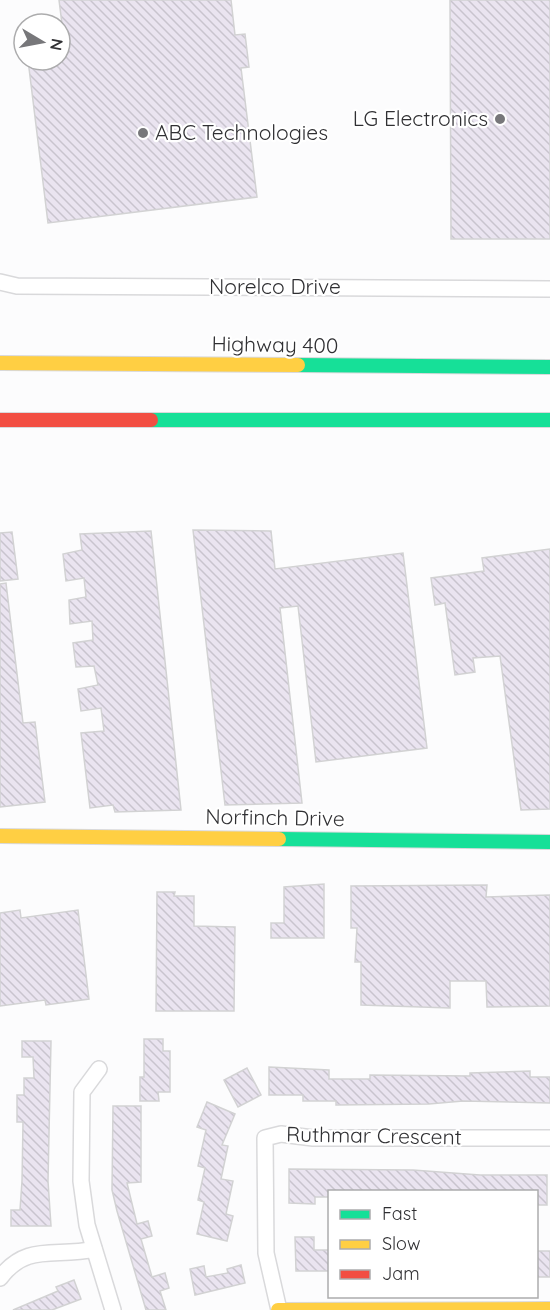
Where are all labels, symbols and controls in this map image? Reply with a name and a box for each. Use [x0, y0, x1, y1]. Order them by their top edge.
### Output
north arrow [12, 12, 72, 72]
text: N [46, 37, 68, 52]
place label: LG Electronics [353, 105, 488, 131]
marker: LG Electronics [493, 112, 507, 126]
place label: ABC Technologies [155, 119, 328, 145]
marker: ABC Technologies [136, 126, 150, 140]
street label: Norelco Drive [209, 273, 341, 299]
street label: Highway 400 [211, 330, 339, 358]
street label: Norfinch Drive [205, 803, 345, 831]
street label: Ruthmar Crescent [286, 1120, 462, 1150]
legend [328, 1190, 538, 1298]
text: Fast [382, 1202, 417, 1225]
text: Slow [382, 1232, 420, 1255]
text: Jam [382, 1262, 420, 1285]

